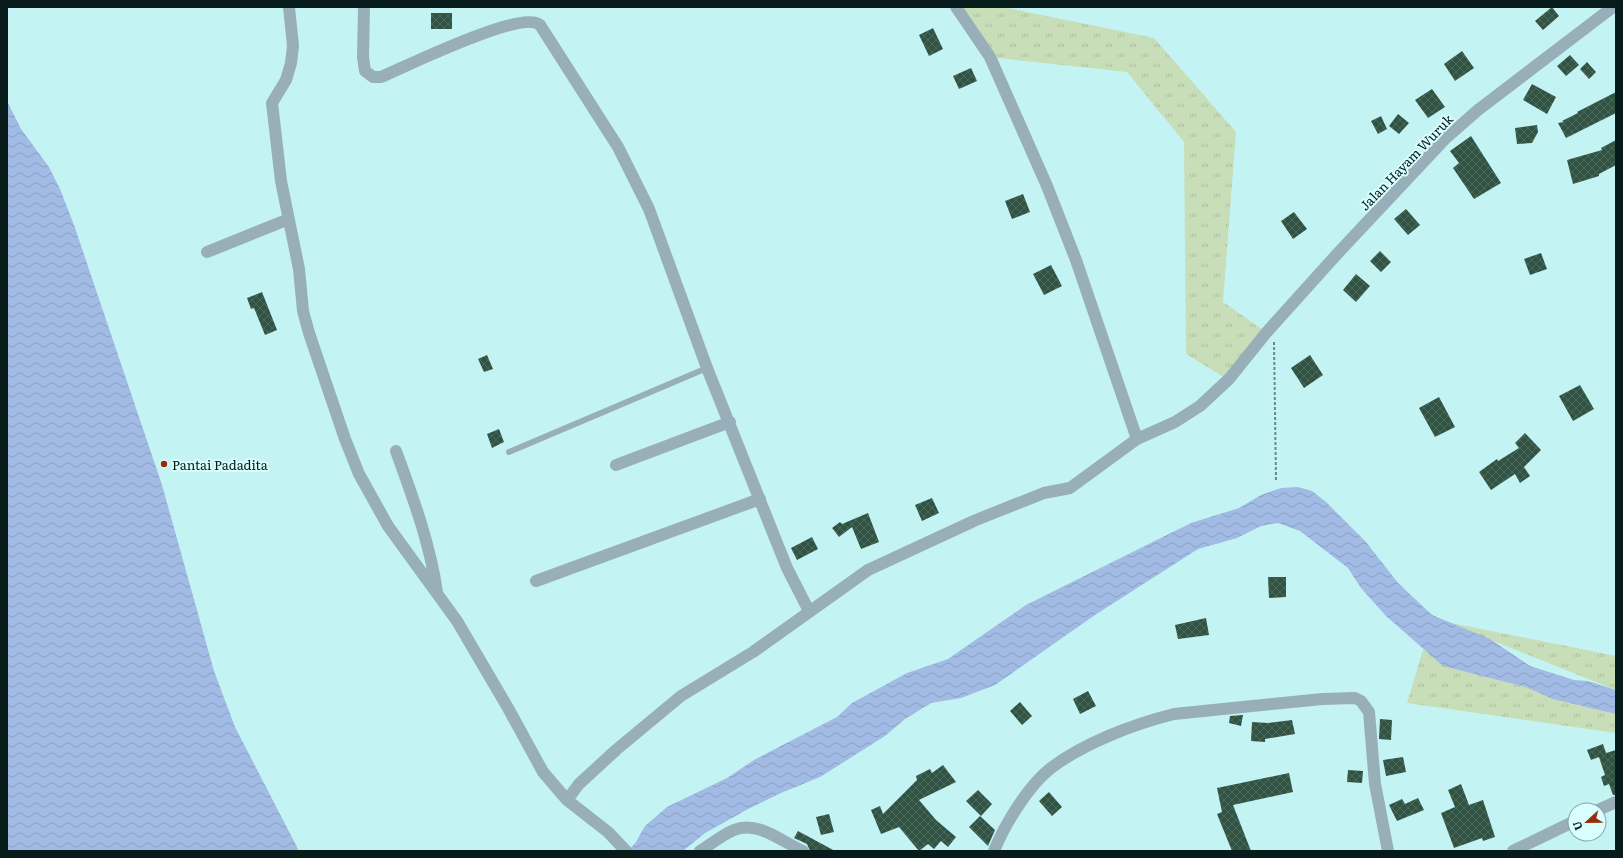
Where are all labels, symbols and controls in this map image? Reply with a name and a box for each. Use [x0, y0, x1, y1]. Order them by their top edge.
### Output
street label: Jalan Hayam Wuruk [1355, 109, 1458, 214]
place label: Pantai Padadita [172, 455, 268, 474]
marker: Pantai Padadita [159, 459, 169, 469]
north arrow [1567, 802, 1607, 842]
text: U [1568, 819, 1586, 833]

